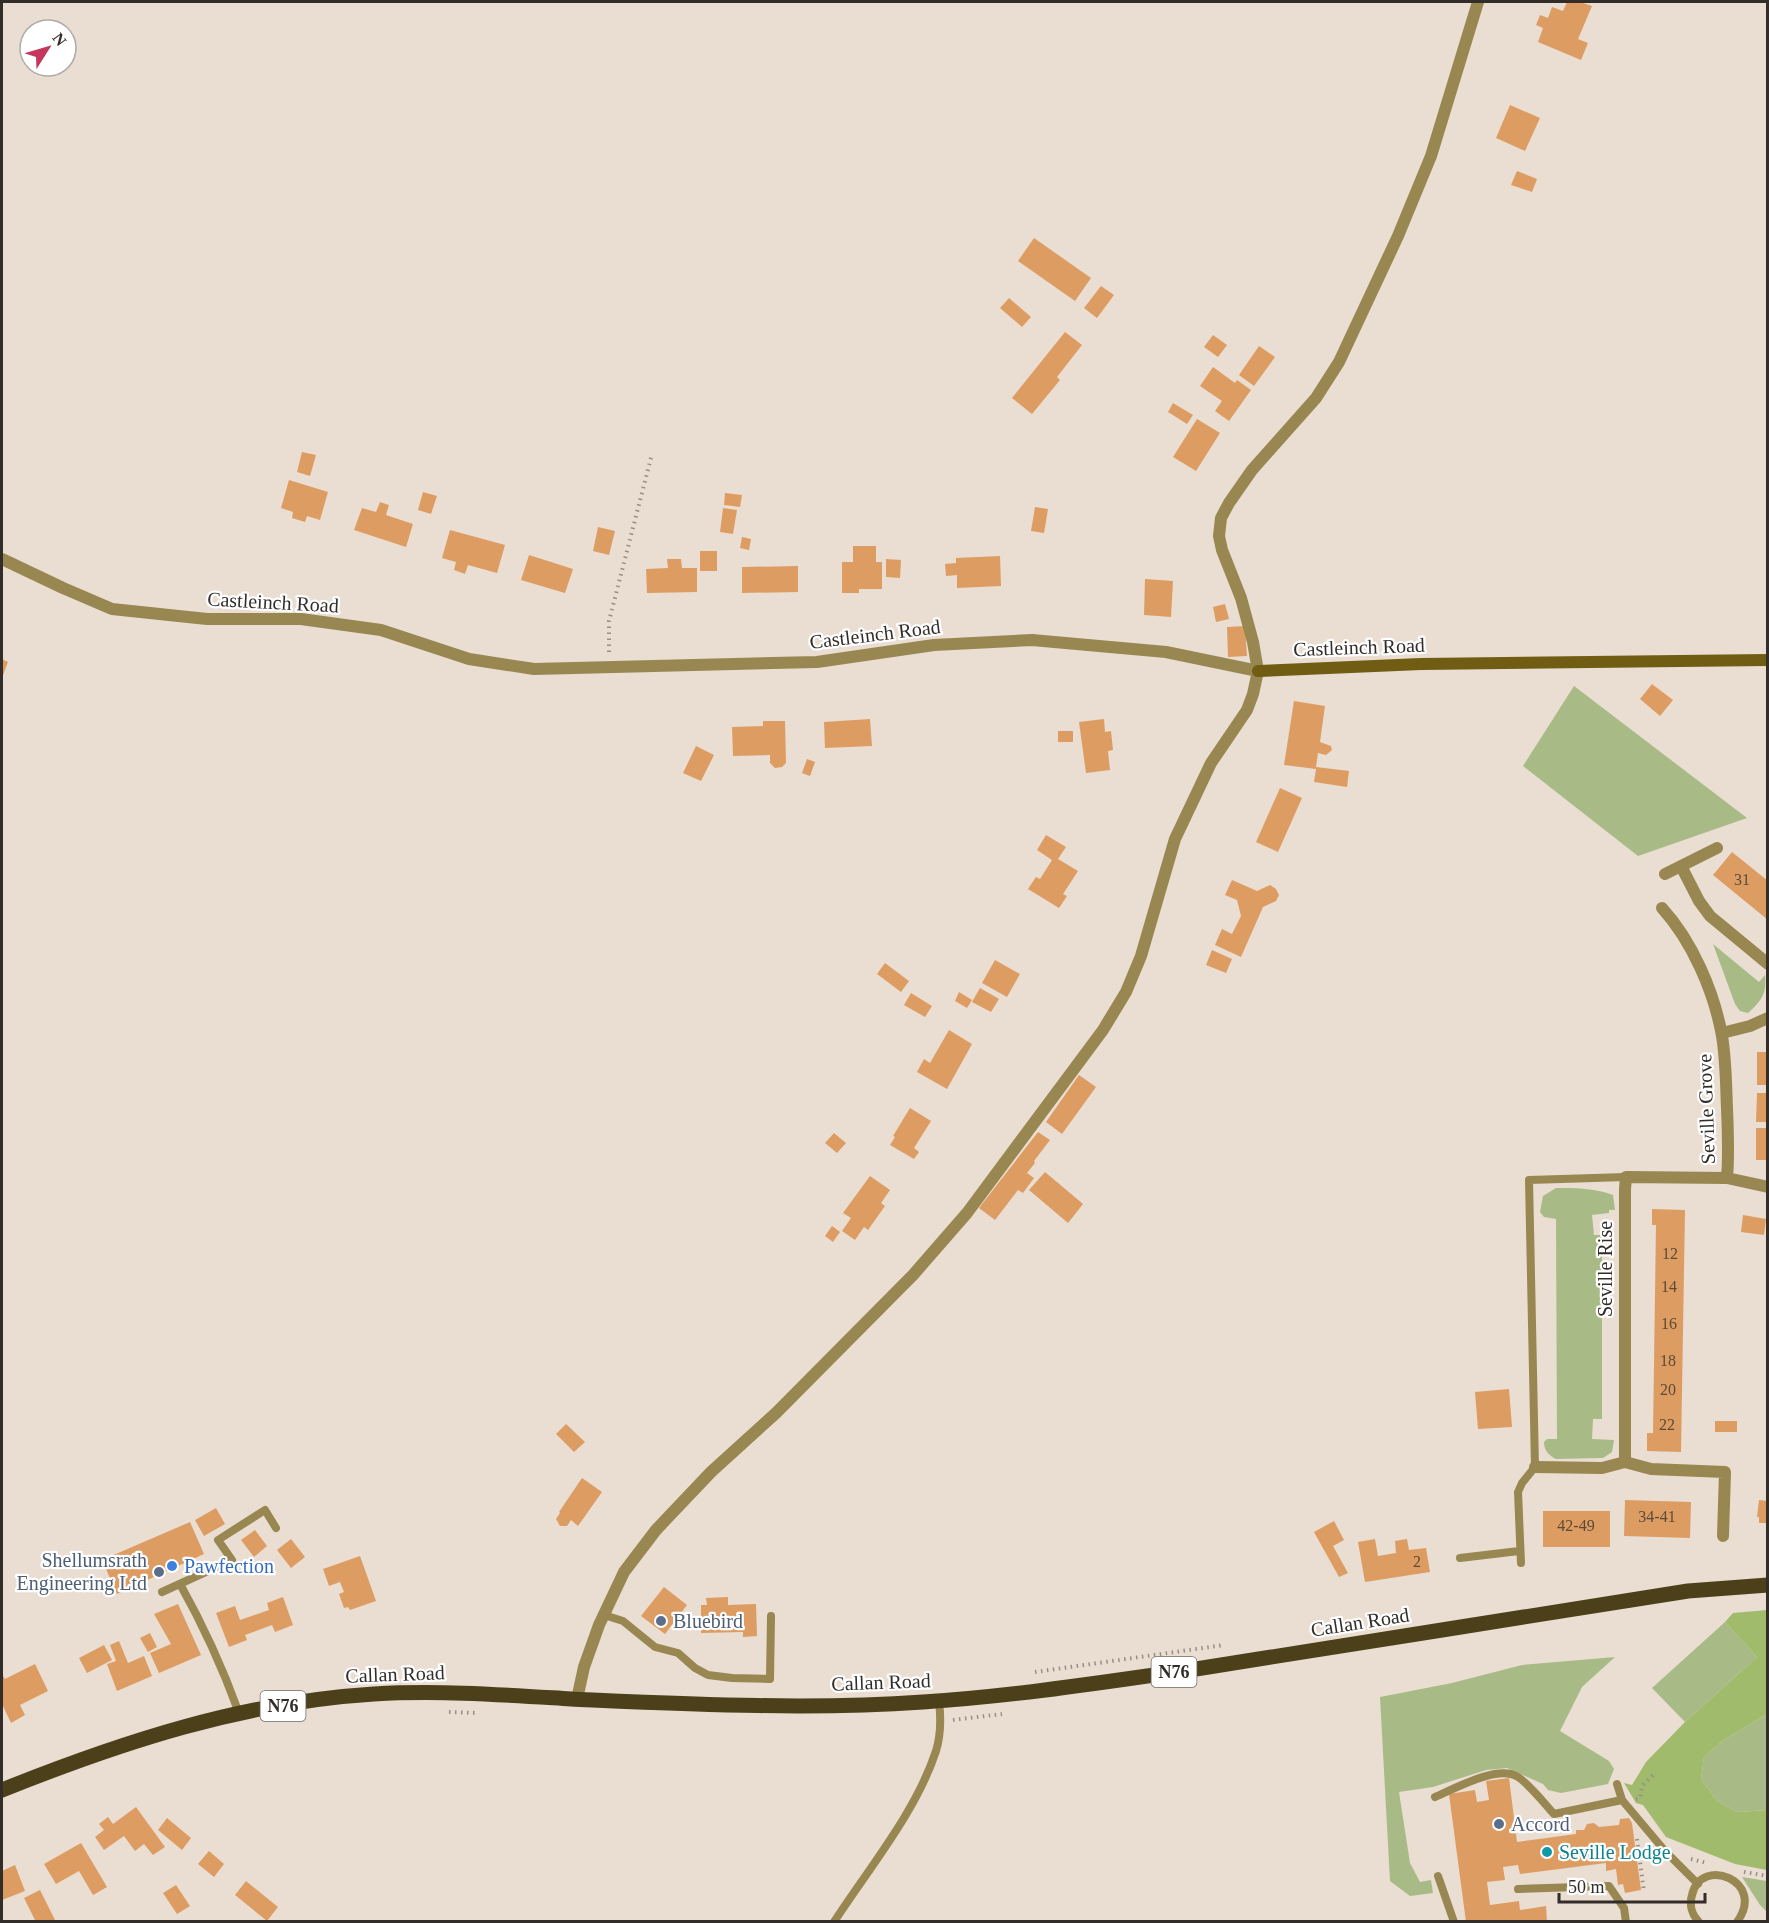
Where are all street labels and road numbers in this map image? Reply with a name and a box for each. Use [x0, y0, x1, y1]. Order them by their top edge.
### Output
street label: Castleinch Road [207, 588, 339, 616]
street label: Castleinch Road [808, 615, 942, 653]
street label: Castleinch Road [1293, 634, 1425, 660]
street label: Seville Grove [1693, 1053, 1719, 1165]
street label: Seville Rise [1594, 1221, 1616, 1317]
street label: Callan Road [1309, 1603, 1411, 1641]
road number: N76 [1152, 1657, 1196, 1687]
street label: Callan Road [345, 1661, 445, 1687]
street label: Callan Road [831, 1669, 931, 1695]
road number: N76 [260, 1691, 306, 1721]

